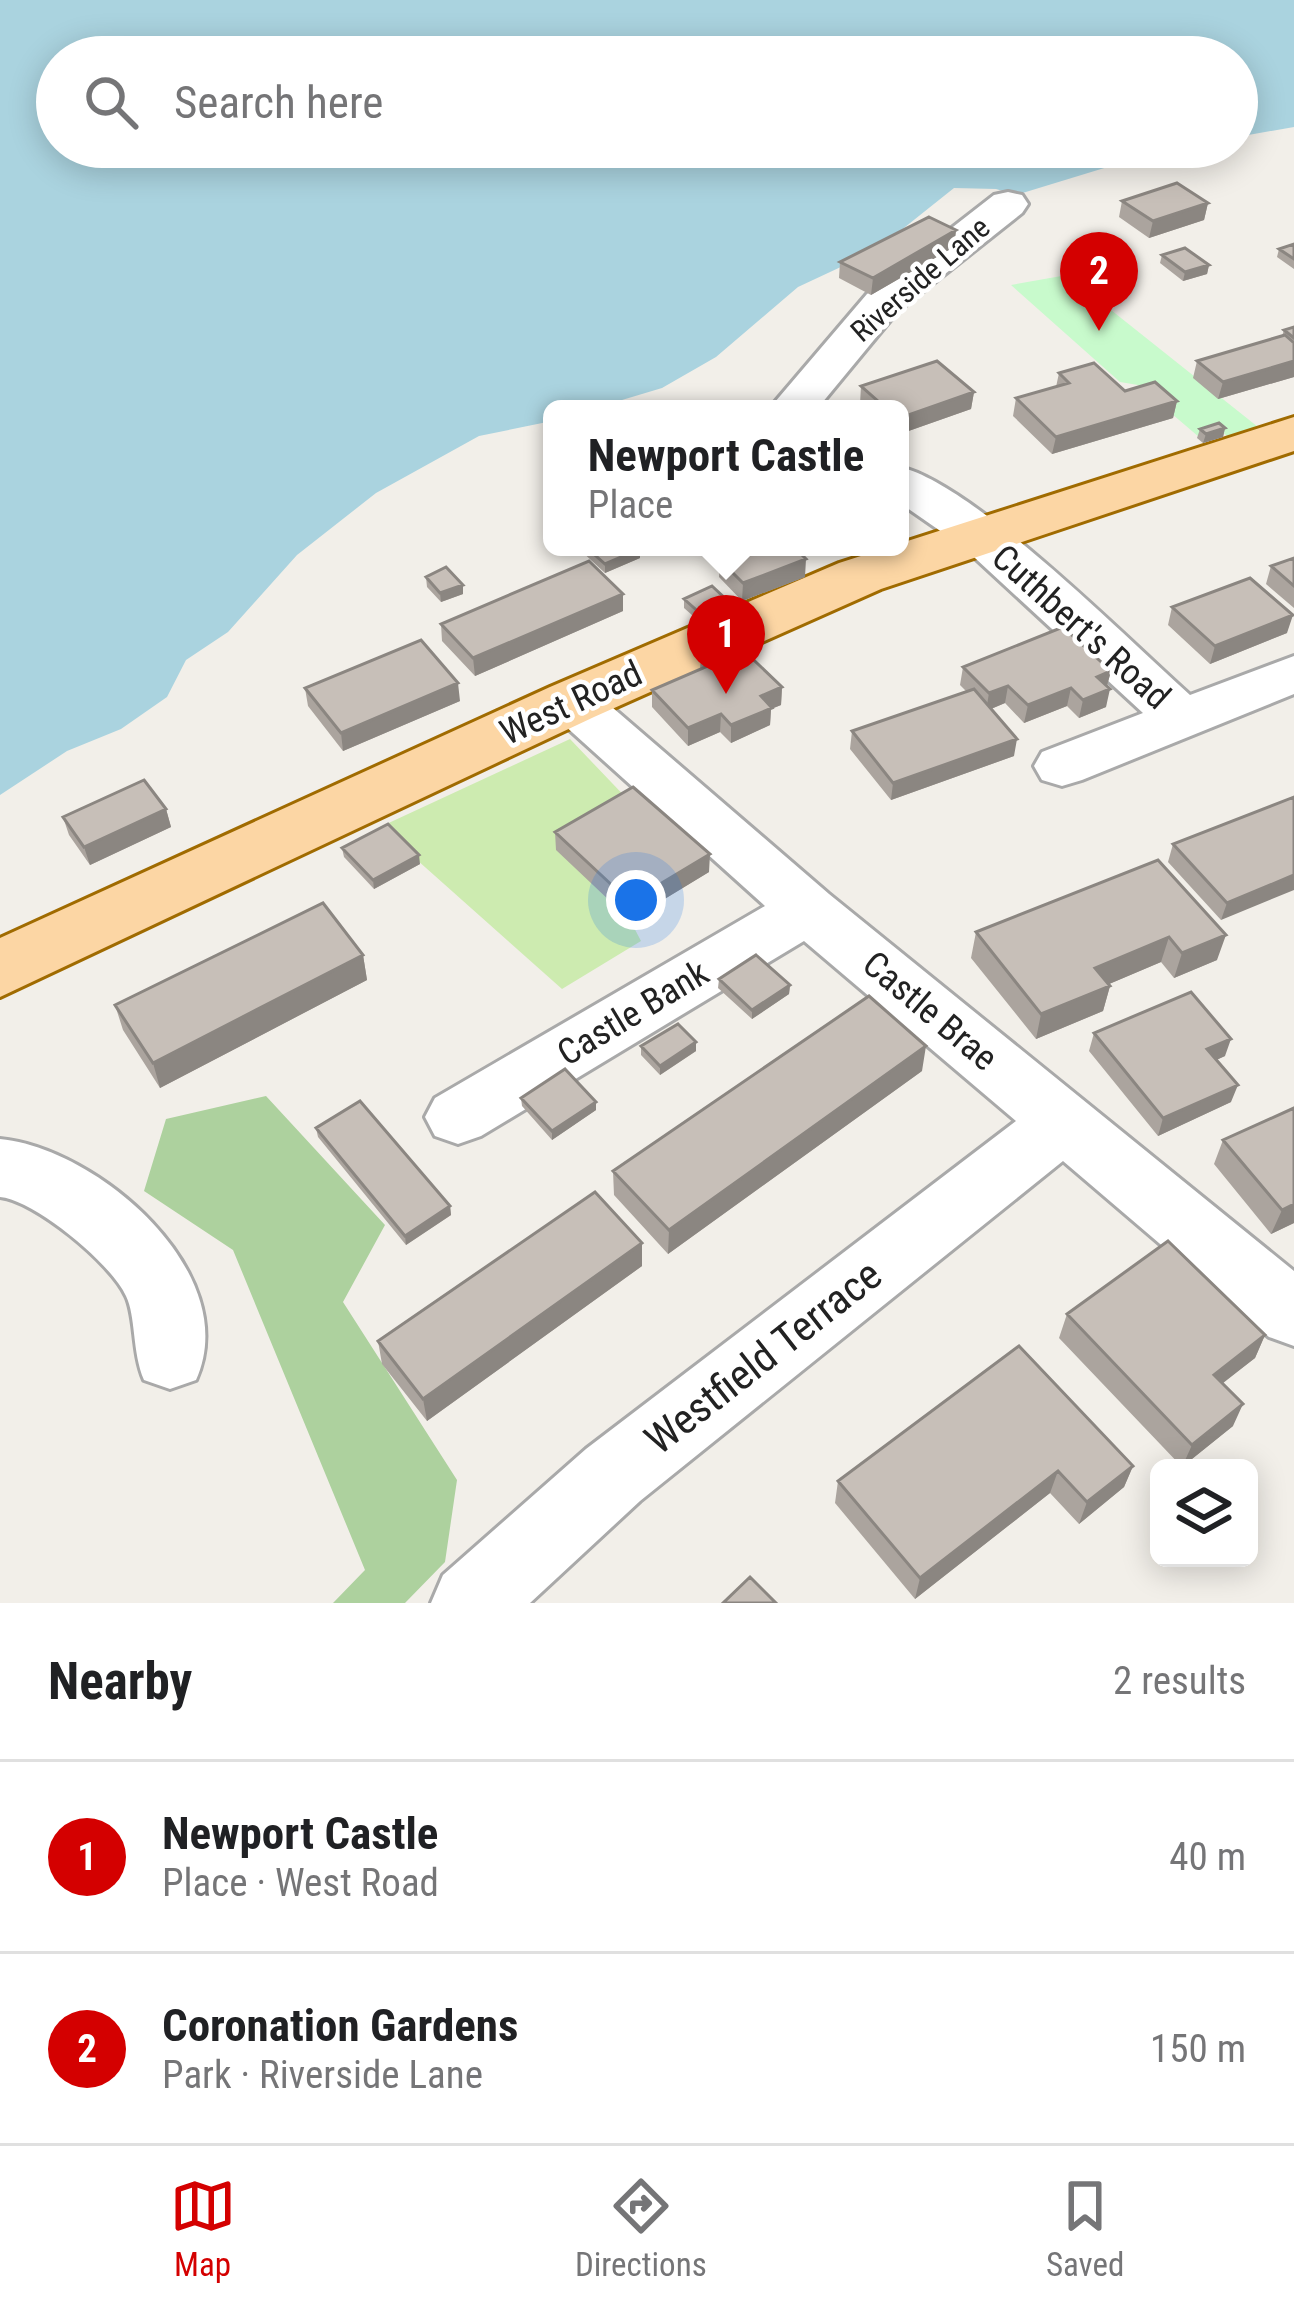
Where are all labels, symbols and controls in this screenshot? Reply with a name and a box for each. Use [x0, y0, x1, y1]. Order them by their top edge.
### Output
search box [36, 36, 1258, 168]
icon: search [78, 69, 144, 135]
text: Search here [174, 76, 383, 129]
street label: Riverside Lane [844, 209, 996, 349]
pin: 2 [1060, 232, 1138, 331]
popup [543, 400, 909, 556]
text: Newport Castle [588, 429, 864, 482]
text: Place [588, 482, 673, 528]
street label: Cuthbert's Road [983, 536, 1179, 718]
pin: 1 [687, 595, 765, 694]
street label: West Road [494, 652, 648, 754]
your location [606, 870, 666, 930]
street label: Castle Brae [854, 943, 1006, 1079]
street label: Castle Bank [550, 952, 716, 1074]
street label: Westfield Terrace [635, 1250, 891, 1464]
map controls [1150, 1459, 1258, 1567]
button: layers [1150, 1459, 1258, 1567]
text: Nearby [48, 1652, 192, 1711]
text: 2 results [1113, 1658, 1246, 1704]
text: Newport Castle [162, 1807, 438, 1860]
text: 1 [77, 1834, 97, 1880]
text: 40 m [1169, 1834, 1246, 1880]
text: Place · West Road [162, 1860, 439, 1906]
text: Coronation Gardens [162, 1999, 518, 2052]
text: 2 [77, 2026, 97, 2072]
text: 150 m [1150, 2026, 1246, 2072]
text: Park · Riverside Lane [162, 2052, 483, 2098]
tab: Map [170, 2173, 236, 2284]
tab: Directions [575, 2173, 707, 2284]
tab: Saved [1046, 2173, 1124, 2284]

